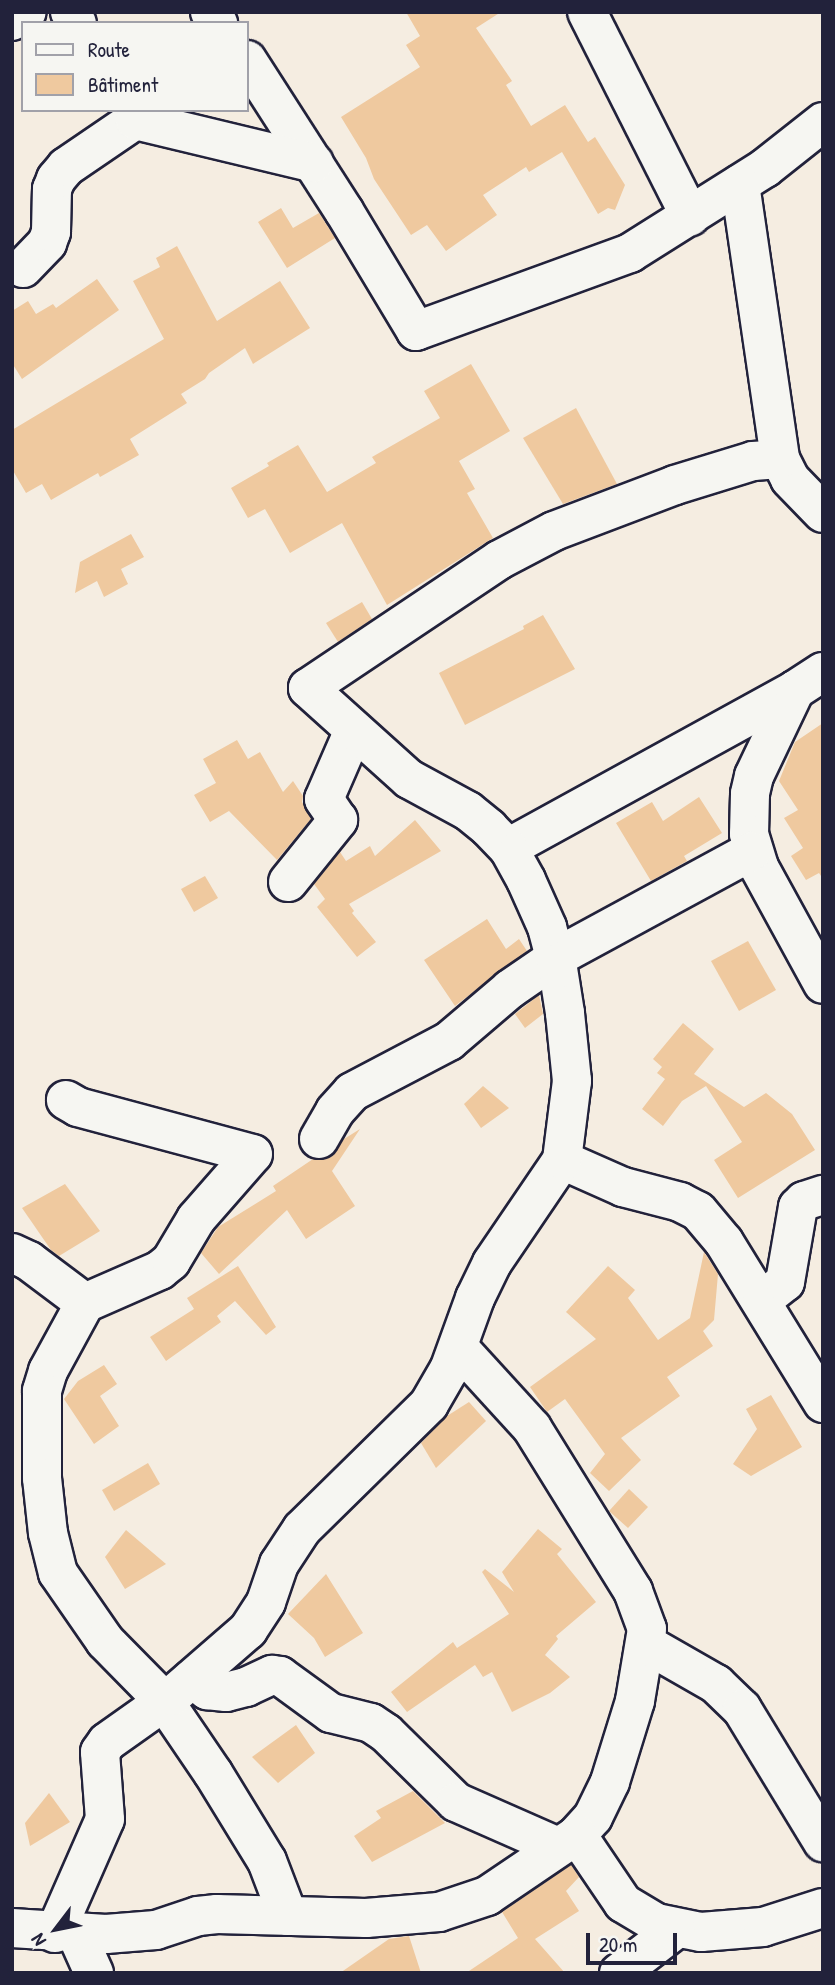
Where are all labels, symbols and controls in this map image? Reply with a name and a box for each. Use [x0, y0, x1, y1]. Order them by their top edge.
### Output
legend [21, 21, 248, 112]
text: Route [88, 35, 130, 64]
text: Bâtiment [88, 70, 158, 99]
north arrow [21, 1894, 91, 1964]
scale bar [590, 1918, 681, 1962]
text: N [24, 1929, 52, 1951]
text: 20 m [599, 1930, 637, 1959]

